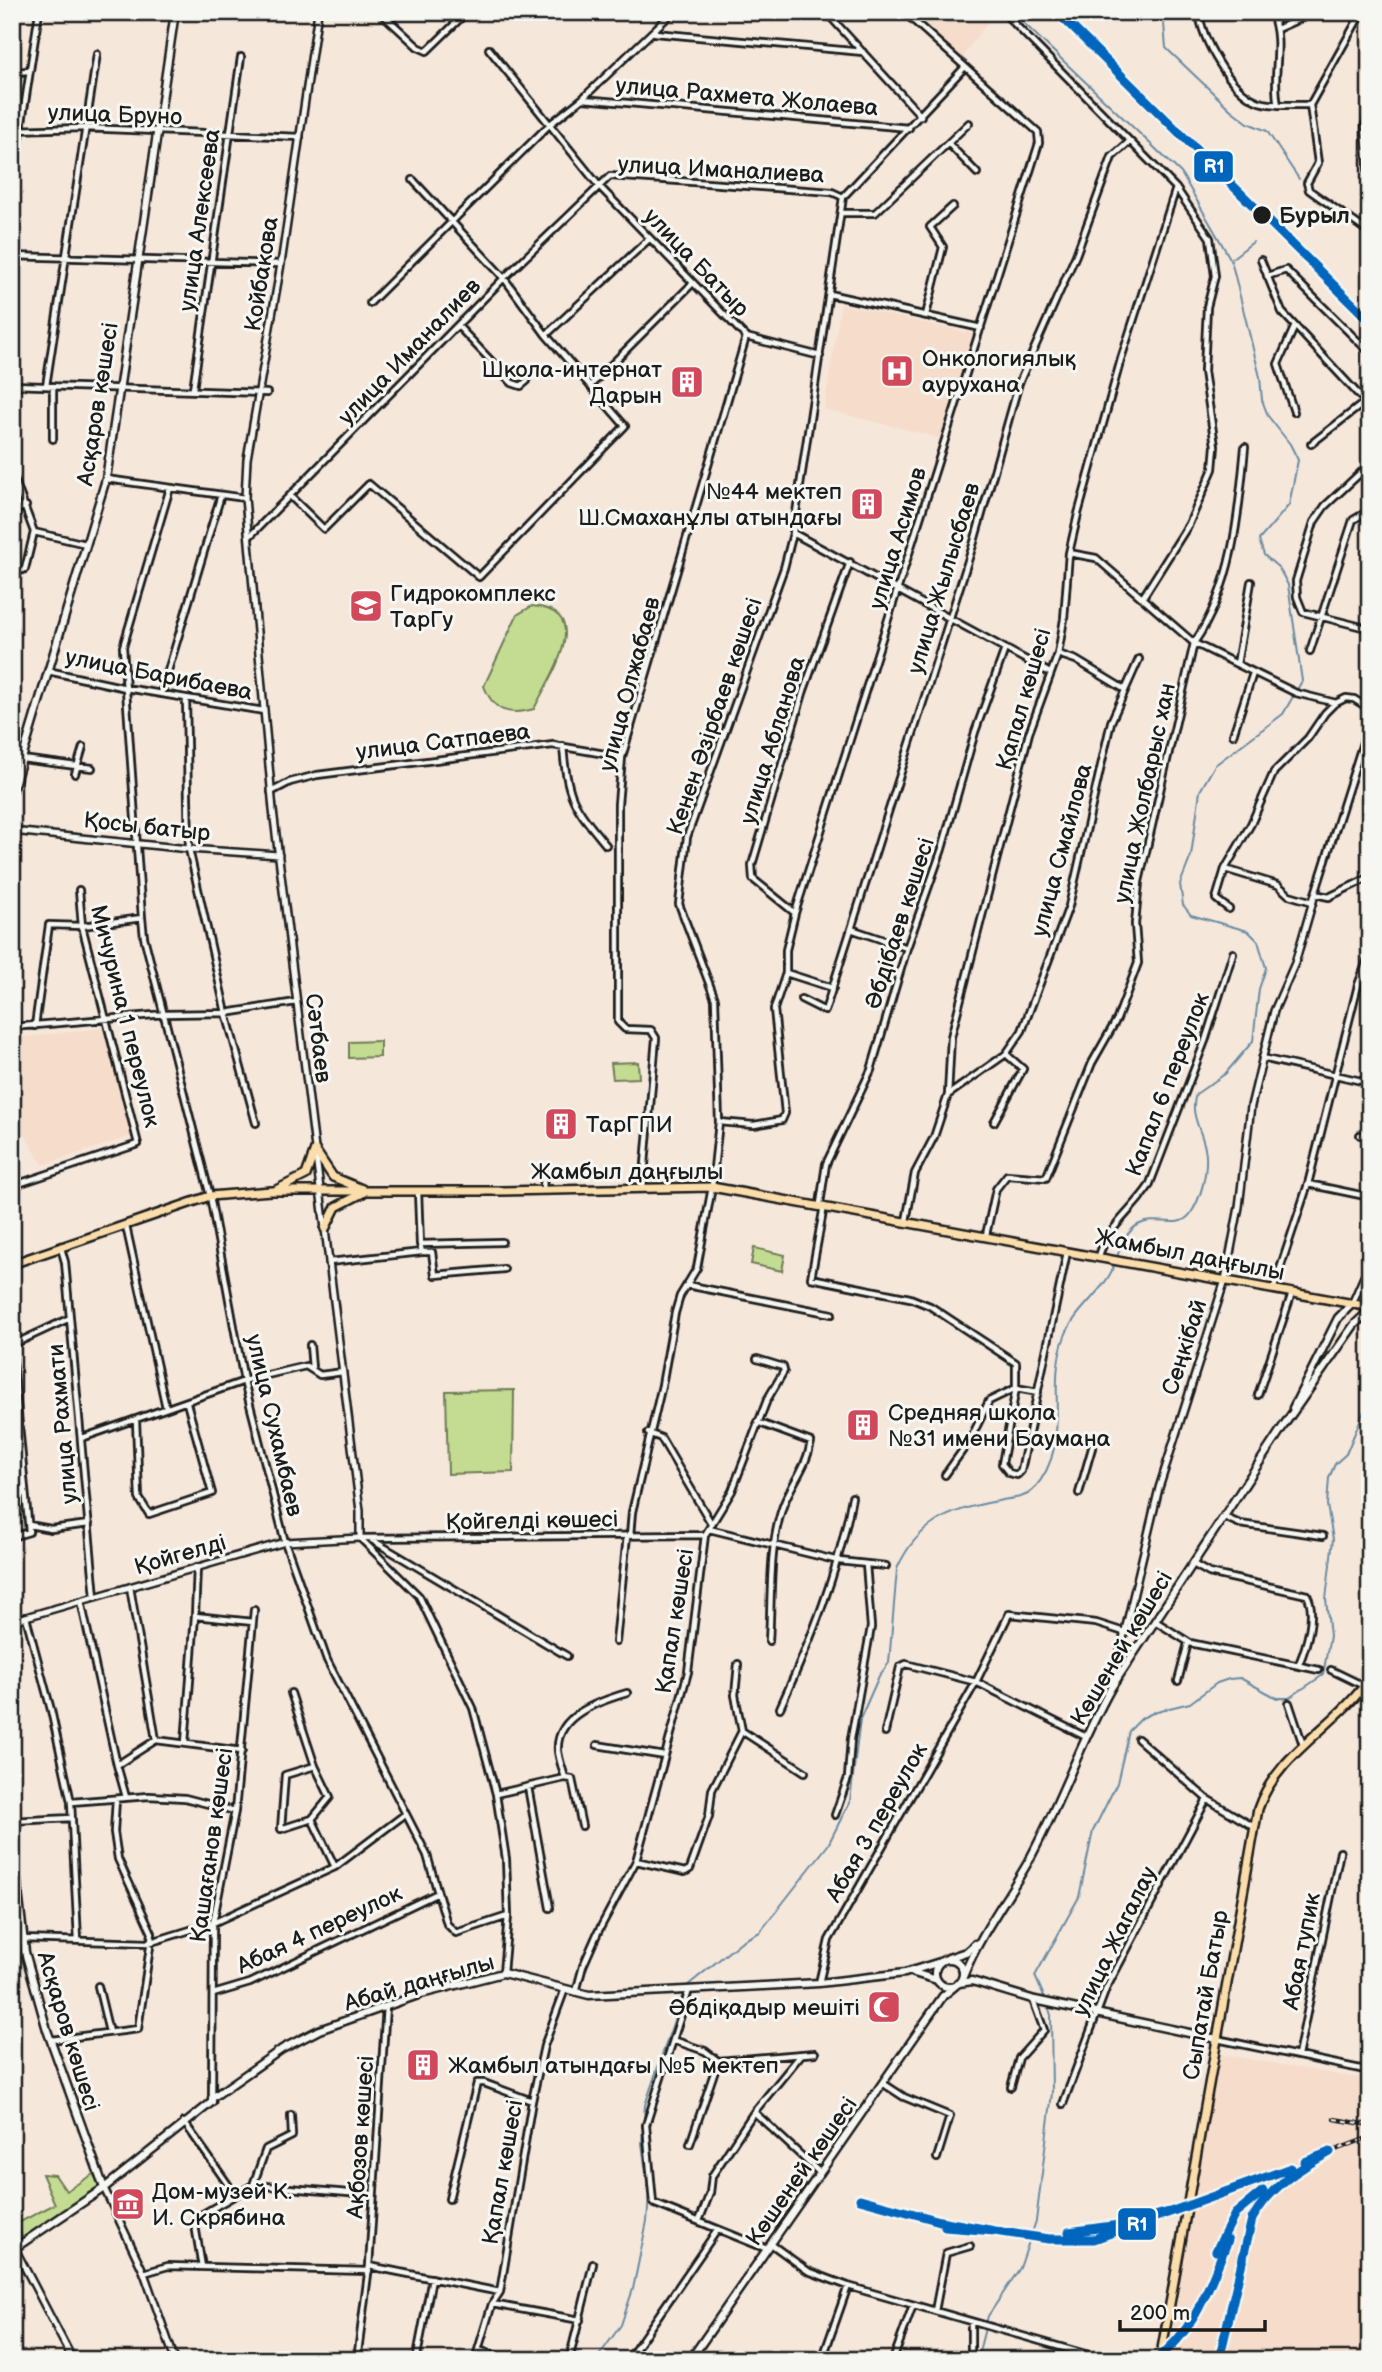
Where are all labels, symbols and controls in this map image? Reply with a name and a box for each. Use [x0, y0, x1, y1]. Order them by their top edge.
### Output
street label: улица Рахмета Жолаева [614, 72, 880, 122]
street label: улица Бруно [47, 99, 183, 131]
street label: улица Алексеева [173, 127, 227, 313]
line badge: R1 [1193, 150, 1234, 183]
street label: улица Иманалиева [617, 151, 825, 189]
text: R1 [1203, 156, 1225, 179]
place label: Бурыл [1279, 202, 1350, 230]
street label: улица Батыр [638, 203, 755, 323]
marker: Бурыл [1251, 204, 1273, 226]
street label: Койбакова [239, 214, 285, 333]
street label: улица Иманалиев [333, 273, 487, 431]
street label: Асқаров көшесі [71, 320, 125, 489]
place label: Онкологиялық аурухана [922, 345, 1076, 399]
hospital icon: Онкологиялық аурухана [878, 352, 916, 390]
place label: Школа-интернат Дарын [481, 356, 662, 410]
building icon: Школа-интернат Дарын [668, 363, 706, 401]
street label: улица Асимов [863, 464, 933, 613]
place label: №44 мектеп Ш.Смаханұлы атындағы [578, 478, 842, 532]
street label: улица Жылысбаев [902, 479, 986, 677]
building icon: №44 мектеп Ш.Смаханұлы атындағы [848, 485, 886, 523]
place label: Гидрокомплекс ТарГу [390, 580, 556, 634]
school or university icon: Гидрокомплекс ТарГу [347, 587, 385, 625]
street label: улица Олжабаев [593, 594, 667, 775]
street label: Кенен Әзірбаев көшесі [661, 594, 769, 838]
street label: Қапал көшесі [990, 625, 1058, 774]
street label: улица Барибаева [63, 643, 255, 707]
street label: улица Абланова [734, 653, 812, 827]
street label: улица Жолбарыс хан [1108, 680, 1182, 906]
street label: улица Сатпаева [355, 717, 532, 767]
street label: улица Смайлова [1025, 760, 1099, 940]
street label: Қосы батыр [82, 806, 212, 848]
street label: Әбдібаев көшесі [859, 834, 941, 1013]
street label: Мичурина 1 переулок [84, 902, 166, 1131]
street label: Капал 6 переулок [1120, 988, 1216, 1180]
street label: Сәтбаев [299, 992, 337, 1084]
building icon: ТарГПИ [542, 1105, 580, 1143]
place label: ТарГПИ [586, 1111, 673, 1139]
street label: Жамбыл даңғылы [531, 1158, 723, 1186]
street label: Жамбыл даңғылы [1093, 1223, 1287, 1287]
street label: Сеңкібай [1156, 1296, 1214, 1399]
street label: улица Сухамбаев [239, 1331, 309, 1519]
street label: улица Рахмати [42, 1343, 84, 1505]
place label: Средняя школа №31 имени Баумана [888, 1399, 1111, 1453]
building icon: Средняя школа №31 имени Баумана [844, 1406, 882, 1444]
street label: Қойгелді көшесі [445, 1505, 619, 1537]
street label: Қойгелді [131, 1529, 229, 1581]
street label: Қапал көшесі [650, 1547, 700, 1696]
street label: Көшеней көшесі [1065, 1566, 1179, 1731]
street label: Абая 3 переулок [819, 1737, 934, 1908]
street label: Қашағанов көшесі [184, 1746, 240, 1944]
street label: улица Жагалау [1067, 1862, 1163, 2021]
street label: Абая 4 переулок [231, 1879, 407, 1981]
street label: Абая тупик [1277, 1889, 1327, 2013]
street label: Сыпатай Батыр [1177, 1908, 1235, 2082]
street label: Асқаров көшесі [30, 1947, 106, 2114]
street label: Абай даңғылы [340, 1948, 498, 2018]
mosque icon: Әбдіқадыр мешіті [865, 1988, 903, 2026]
place label: Әбдіқадыр мешіті [669, 1994, 860, 2022]
building icon: Жамбыл атындағы №5 мектеп [404, 2046, 442, 2084]
place label: Жамбыл атындағы №5 мектеп [448, 2052, 779, 2080]
street label: Ақбозов көшесі [341, 2055, 381, 2220]
street label: Көшеней көшесі [740, 2092, 864, 2251]
street label: Қапал көшесі [476, 2098, 529, 2247]
place label: Дом-музей К. И. Скрябина [152, 2178, 292, 2232]
museum icon: Дом-музей К. И. Скрябина [109, 2185, 147, 2223]
line badge: R1 [1117, 2207, 1157, 2241]
text: R1 [1126, 2214, 1148, 2237]
scale bar [1120, 2288, 1265, 2332]
text: 200 m [1130, 2301, 1190, 2326]

